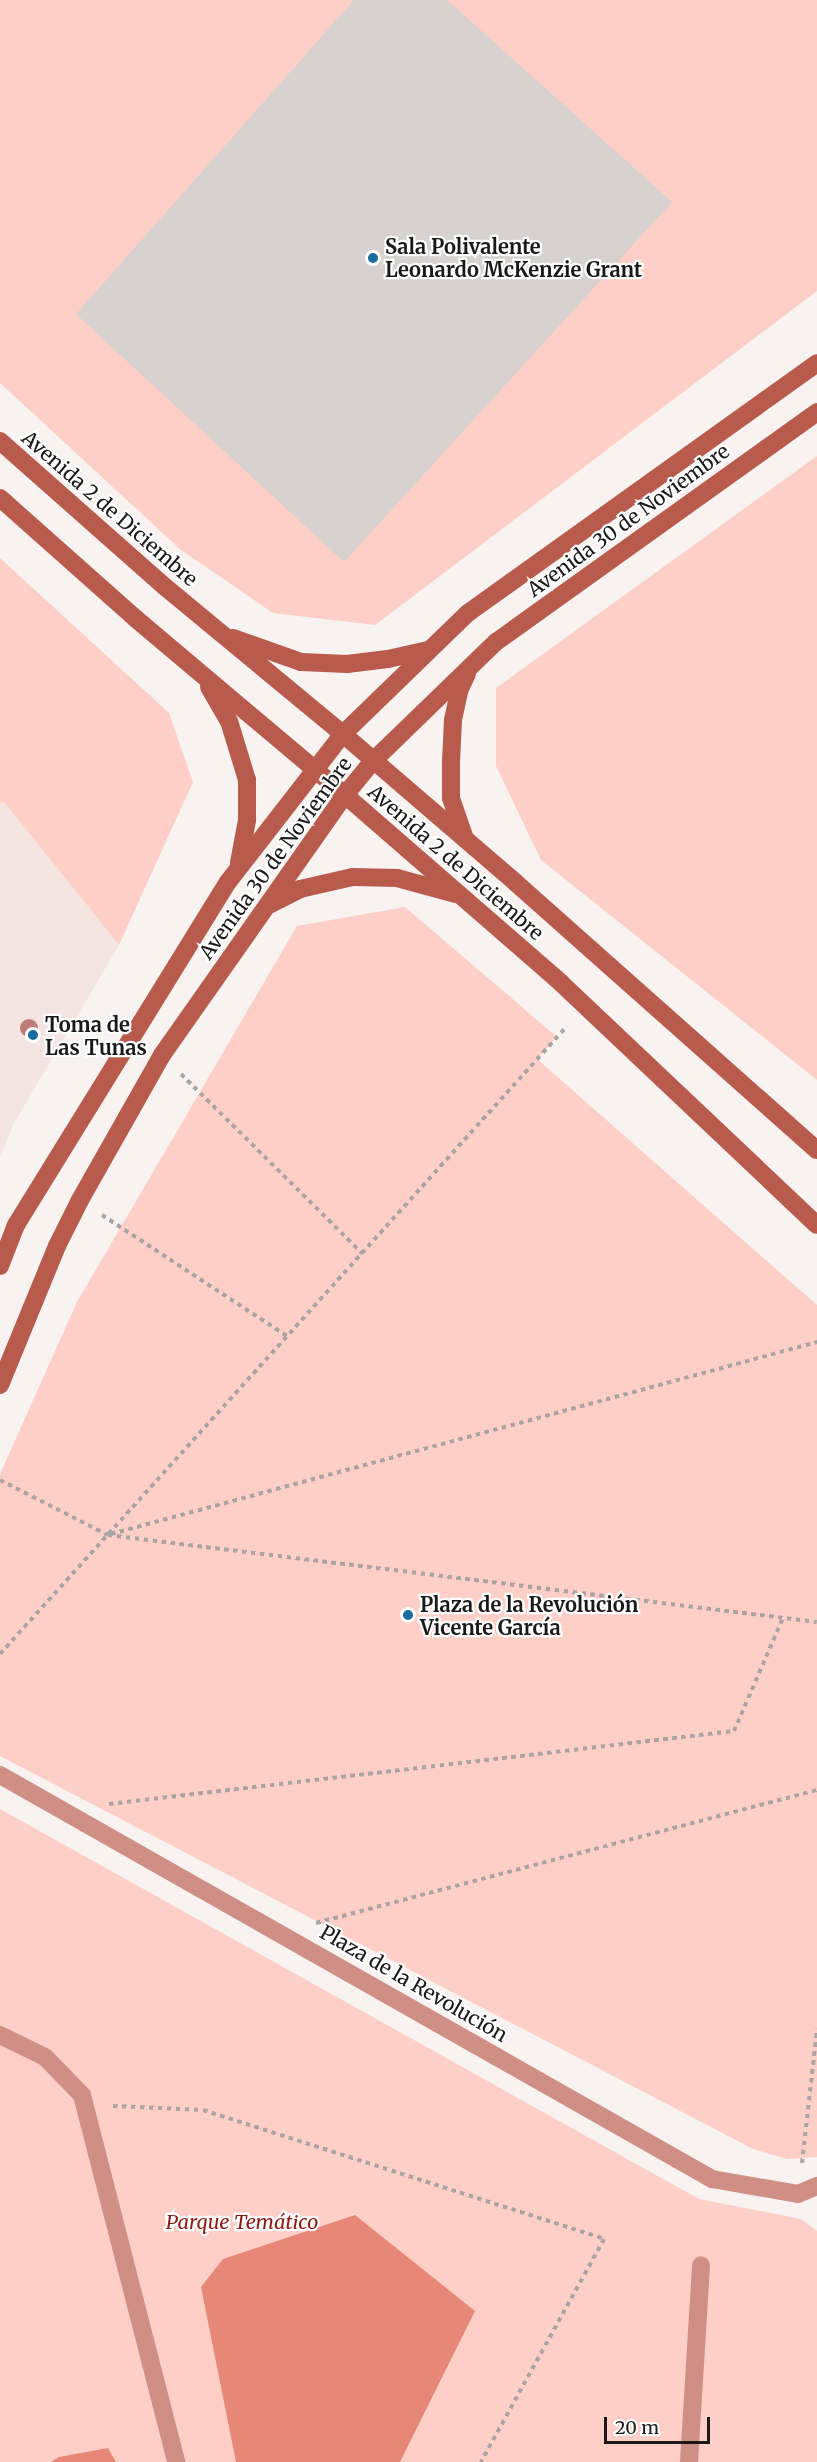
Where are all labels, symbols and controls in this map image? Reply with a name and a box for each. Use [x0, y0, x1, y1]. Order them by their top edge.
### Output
place label: Sala Polivalente Leonardo McKenzie Grant [385, 234, 642, 281]
marker: Sala Polivalente Leonardo McKenzie Grant [366, 251, 380, 265]
street label: Avenida 2 de Diciembre [17, 425, 203, 591]
street label: Avenida 30 de Noviembre [522, 439, 734, 601]
street label: Avenida 30 de Noviembre [194, 752, 356, 964]
street label: Avenida 2 de Diciembre [363, 779, 549, 945]
place label: Toma de Las Tunas [45, 1012, 147, 1059]
marker: Toma de Las Tunas [26, 1028, 40, 1042]
place label: Plaza de la Revolución Vicente García [420, 1592, 638, 1639]
marker: Plaza de la Revolución Vicente García [401, 1608, 415, 1622]
street label: Plaza de la Revolución [316, 1920, 512, 2046]
park label: Parque Temático [166, 2209, 318, 2233]
scale bar [607, 2405, 714, 2443]
text: 20 m [615, 2416, 659, 2439]

